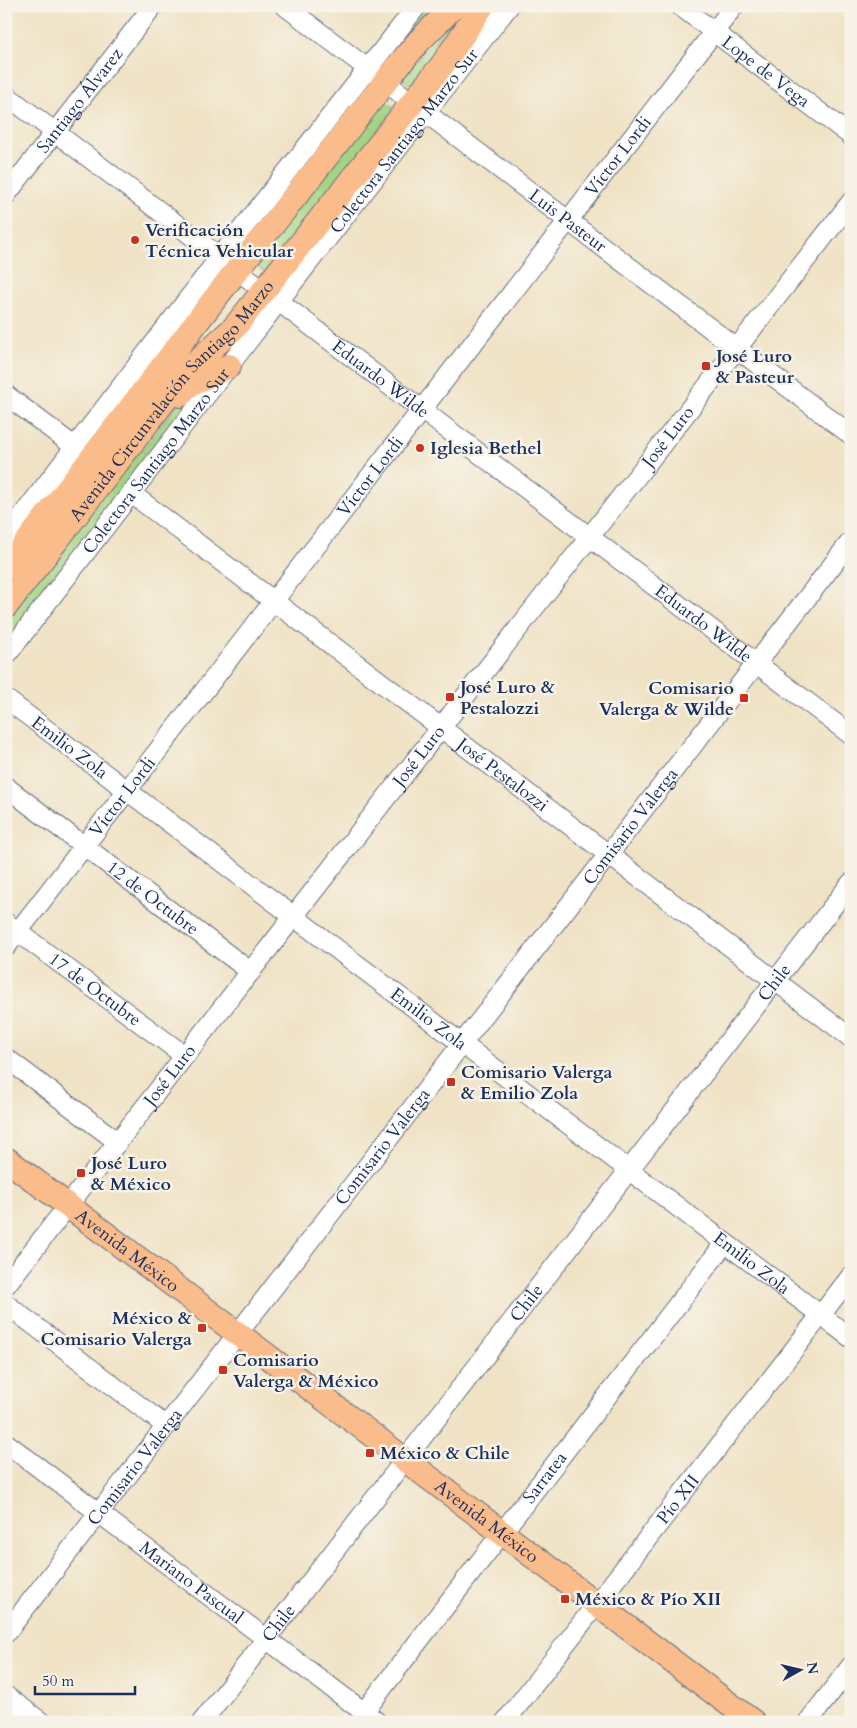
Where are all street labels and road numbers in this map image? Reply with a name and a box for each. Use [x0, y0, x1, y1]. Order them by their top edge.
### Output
street label: Lope de Vega [717, 30, 816, 113]
street label: Santiago Álvarez [31, 42, 129, 158]
street label: Colectora Santiago Marzo Sur [324, 43, 484, 239]
street label: Víctor Lordi [579, 111, 657, 201]
street label: Luis Pasteur [524, 183, 612, 258]
street label: Avenida Circunvalación Santiago Marzo [63, 275, 280, 527]
street label: Eduardo Wilde [327, 334, 435, 424]
street label: Colectora Santiago Marzo Sur [76, 362, 236, 559]
street label: José Luro [634, 400, 700, 475]
street label: Víctor Lordi [331, 431, 409, 522]
street label: Eduardo Wilde [650, 578, 757, 668]
street label: Emilio Zola [26, 710, 114, 785]
street label: José Luro [385, 720, 451, 794]
street label: José Pestalozzi [450, 730, 554, 817]
street label: Víctor Lordi [83, 751, 161, 842]
street label: Comisario Valerga [577, 762, 684, 890]
street label: 12 de Octubre [102, 855, 204, 941]
street label: 17 de Octubre [44, 946, 147, 1032]
street label: Chile [751, 958, 797, 1007]
street label: Emilio Zola [385, 981, 473, 1056]
street label: José Luro [136, 1039, 202, 1114]
street label: Comisario Valerga [329, 1083, 436, 1210]
street label: Avenida México [70, 1203, 185, 1298]
street label: Emilio Zola [708, 1226, 796, 1300]
street label: Chile [504, 1279, 549, 1327]
street label: Comisario Valerga [81, 1403, 188, 1531]
street label: Sarratea [517, 1446, 573, 1509]
street label: Pío XII [651, 1469, 705, 1529]
street label: Avenida México [429, 1474, 544, 1569]
street label: Mariano Pascual [134, 1535, 249, 1630]
street label: Chile [256, 1599, 301, 1647]

